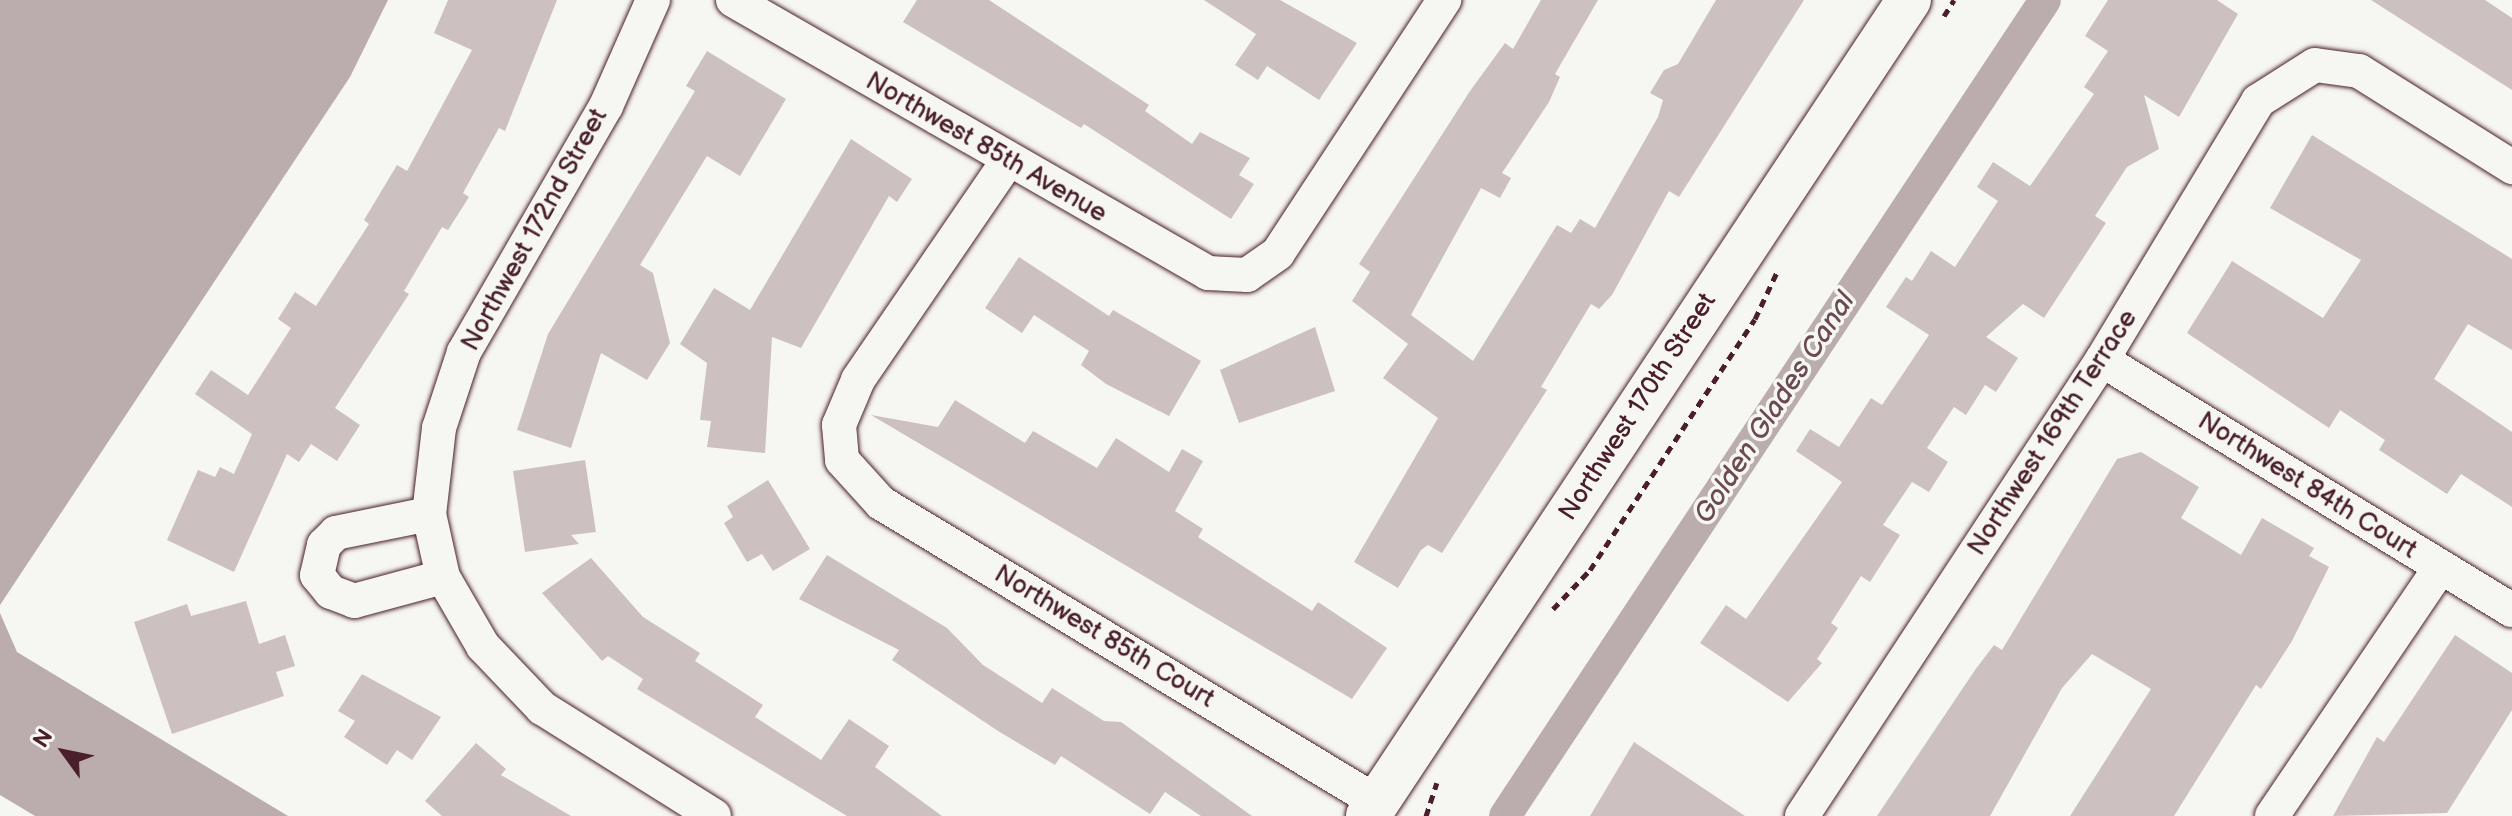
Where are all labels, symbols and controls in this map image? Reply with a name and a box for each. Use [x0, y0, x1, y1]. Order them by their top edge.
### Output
street label: Northwest 85th Avenue [860, 66, 1112, 230]
street label: Northwest 172nd Street [455, 103, 615, 357]
water label: Golden Glades Canal [1687, 286, 1863, 530]
street label: Northwest 170th Street [1553, 287, 1723, 527]
street label: Northwest 169th Terrace [1962, 304, 2144, 562]
street label: Northwest 84th Court [2192, 406, 2422, 566]
street label: Northwest 85th Court [988, 559, 1220, 715]
north arrow [24, 712, 104, 792]
text: N [28, 724, 59, 753]

